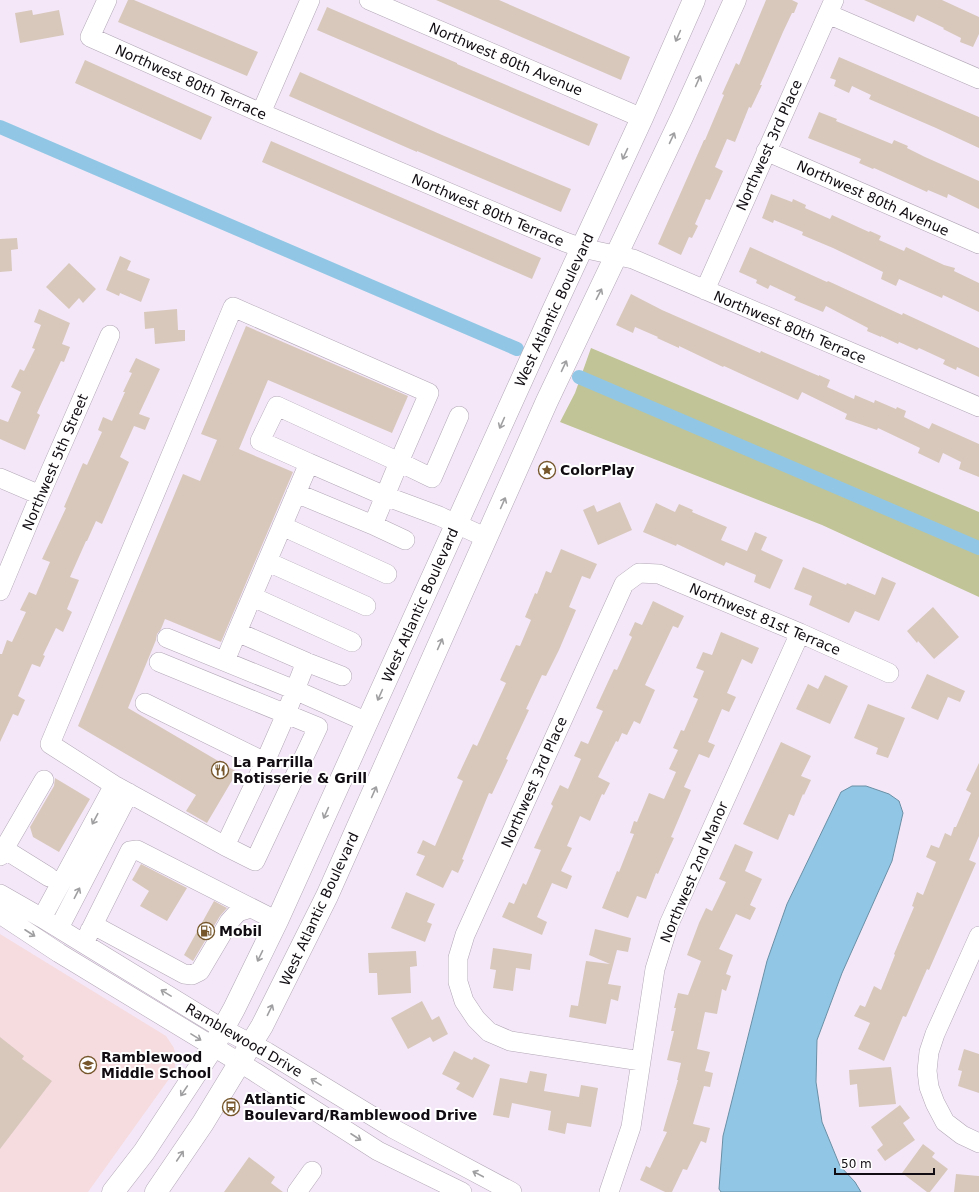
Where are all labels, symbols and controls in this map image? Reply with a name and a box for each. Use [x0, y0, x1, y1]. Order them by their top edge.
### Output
street label: Northwest 80th Avenue [427, 19, 585, 99]
one-way arrow [674, 29, 682, 41]
street label: Northwest 80th Terrace [113, 41, 269, 123]
one-way arrow [695, 76, 703, 88]
street label: Northwest 3rd Place [733, 77, 805, 213]
one-way arrow [669, 133, 676, 145]
one-way arrow [621, 148, 628, 160]
street label: Northwest 80th Avenue [794, 157, 952, 239]
street label: Northwest 80th Terrace [409, 171, 567, 249]
street label: West Atlantic Boulevard [511, 231, 597, 389]
one-way arrow [595, 288, 603, 300]
street label: Northwest 80th Terrace [711, 288, 869, 366]
one-way arrow [561, 360, 568, 372]
street label: Northwest 5th Street [19, 391, 91, 533]
one-way arrow [498, 417, 505, 429]
place icon: ColorPlay [537, 460, 557, 480]
place label: ColorPlay [560, 462, 634, 478]
one-way arrow [500, 497, 507, 509]
street label: West Atlantic Boulevard [379, 525, 461, 685]
street label: Northwest 81st Terrace [687, 580, 843, 658]
one-way arrow [437, 638, 444, 650]
one-way arrow [376, 688, 383, 700]
street label: Northwest 3rd Place [498, 714, 570, 850]
place label: La Parrilla Rotisserie & Grill [233, 754, 367, 786]
restaurant icon: La Parrilla Rotisserie & Grill [210, 760, 230, 780]
one-way arrow [370, 786, 378, 798]
street label: Northwest 2nd Manor [657, 799, 731, 945]
one-way arrow [322, 807, 329, 819]
one-way arrow [91, 813, 99, 825]
street label: West Atlantic Boulevard [276, 830, 362, 988]
one-way arrow [74, 888, 81, 900]
fuel station icon: Mobil [196, 921, 216, 941]
place label: Mobil [219, 923, 262, 939]
one-way arrow [24, 929, 35, 938]
one-way arrow [256, 950, 263, 962]
one-way arrow [160, 989, 172, 997]
street label: Ramblewood Drive [183, 1000, 305, 1080]
one-way arrow [267, 1005, 274, 1017]
one-way arrow [190, 1033, 202, 1041]
place label: Ramblewood Middle School [101, 1049, 211, 1081]
school or university icon: Ramblewood Middle School [78, 1055, 98, 1075]
one-way arrow [311, 1078, 322, 1086]
one-way arrow [180, 1086, 188, 1097]
place label: Atlantic Boulevard/Ramblewood Drive [244, 1091, 477, 1123]
bus stop icon: Atlantic Boulevard/Ramblewood Drive [221, 1097, 241, 1117]
one-way arrow [350, 1133, 361, 1141]
scale bar [835, 1150, 934, 1176]
one-way arrow [176, 1151, 184, 1162]
text: 50 m [841, 1157, 872, 1171]
one-way arrow [472, 1170, 484, 1177]

